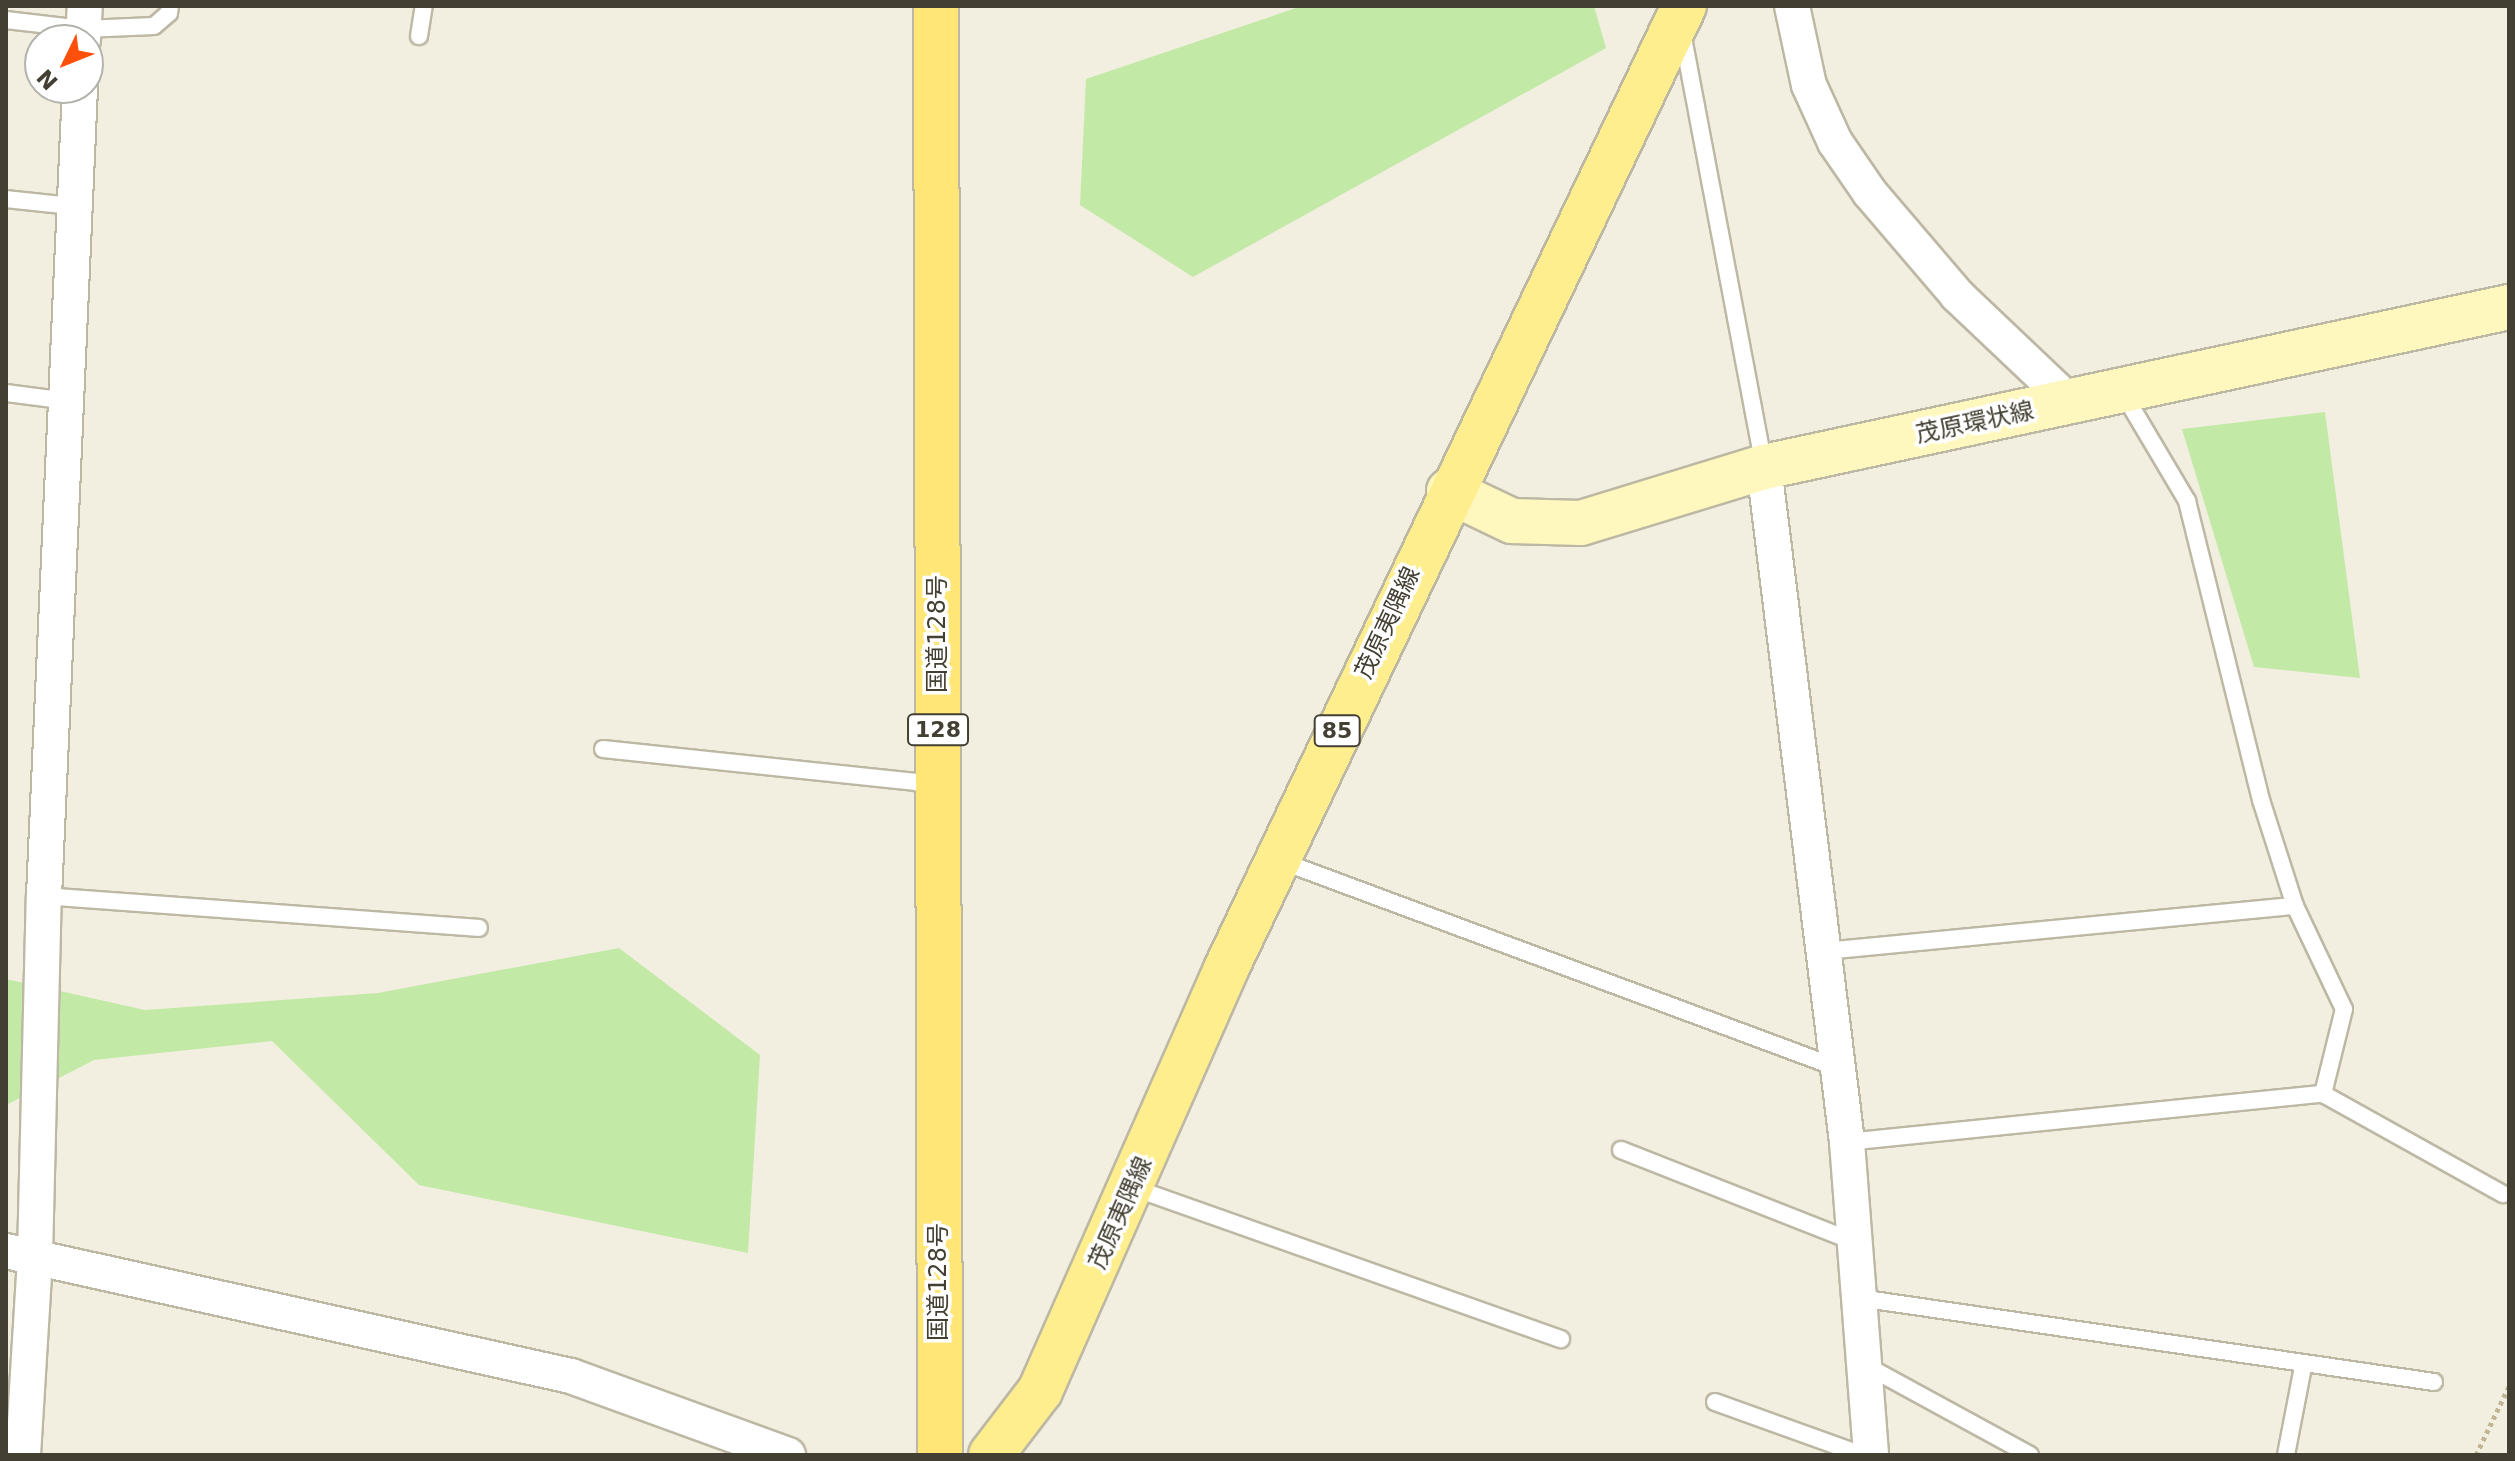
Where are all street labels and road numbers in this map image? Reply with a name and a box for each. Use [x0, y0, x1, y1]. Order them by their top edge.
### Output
street label: 茂原環状線 [1913, 396, 2037, 450]
street label: 茂原夷隅線 [1350, 563, 1426, 683]
street label: 国道128号 [924, 575, 952, 693]
road number: 128 [906, 712, 970, 748]
road number: 85 [1313, 713, 1361, 749]
street label: 茂原夷隅線 [1083, 1152, 1159, 1274]
street label: 国道128号 [925, 1223, 953, 1341]

